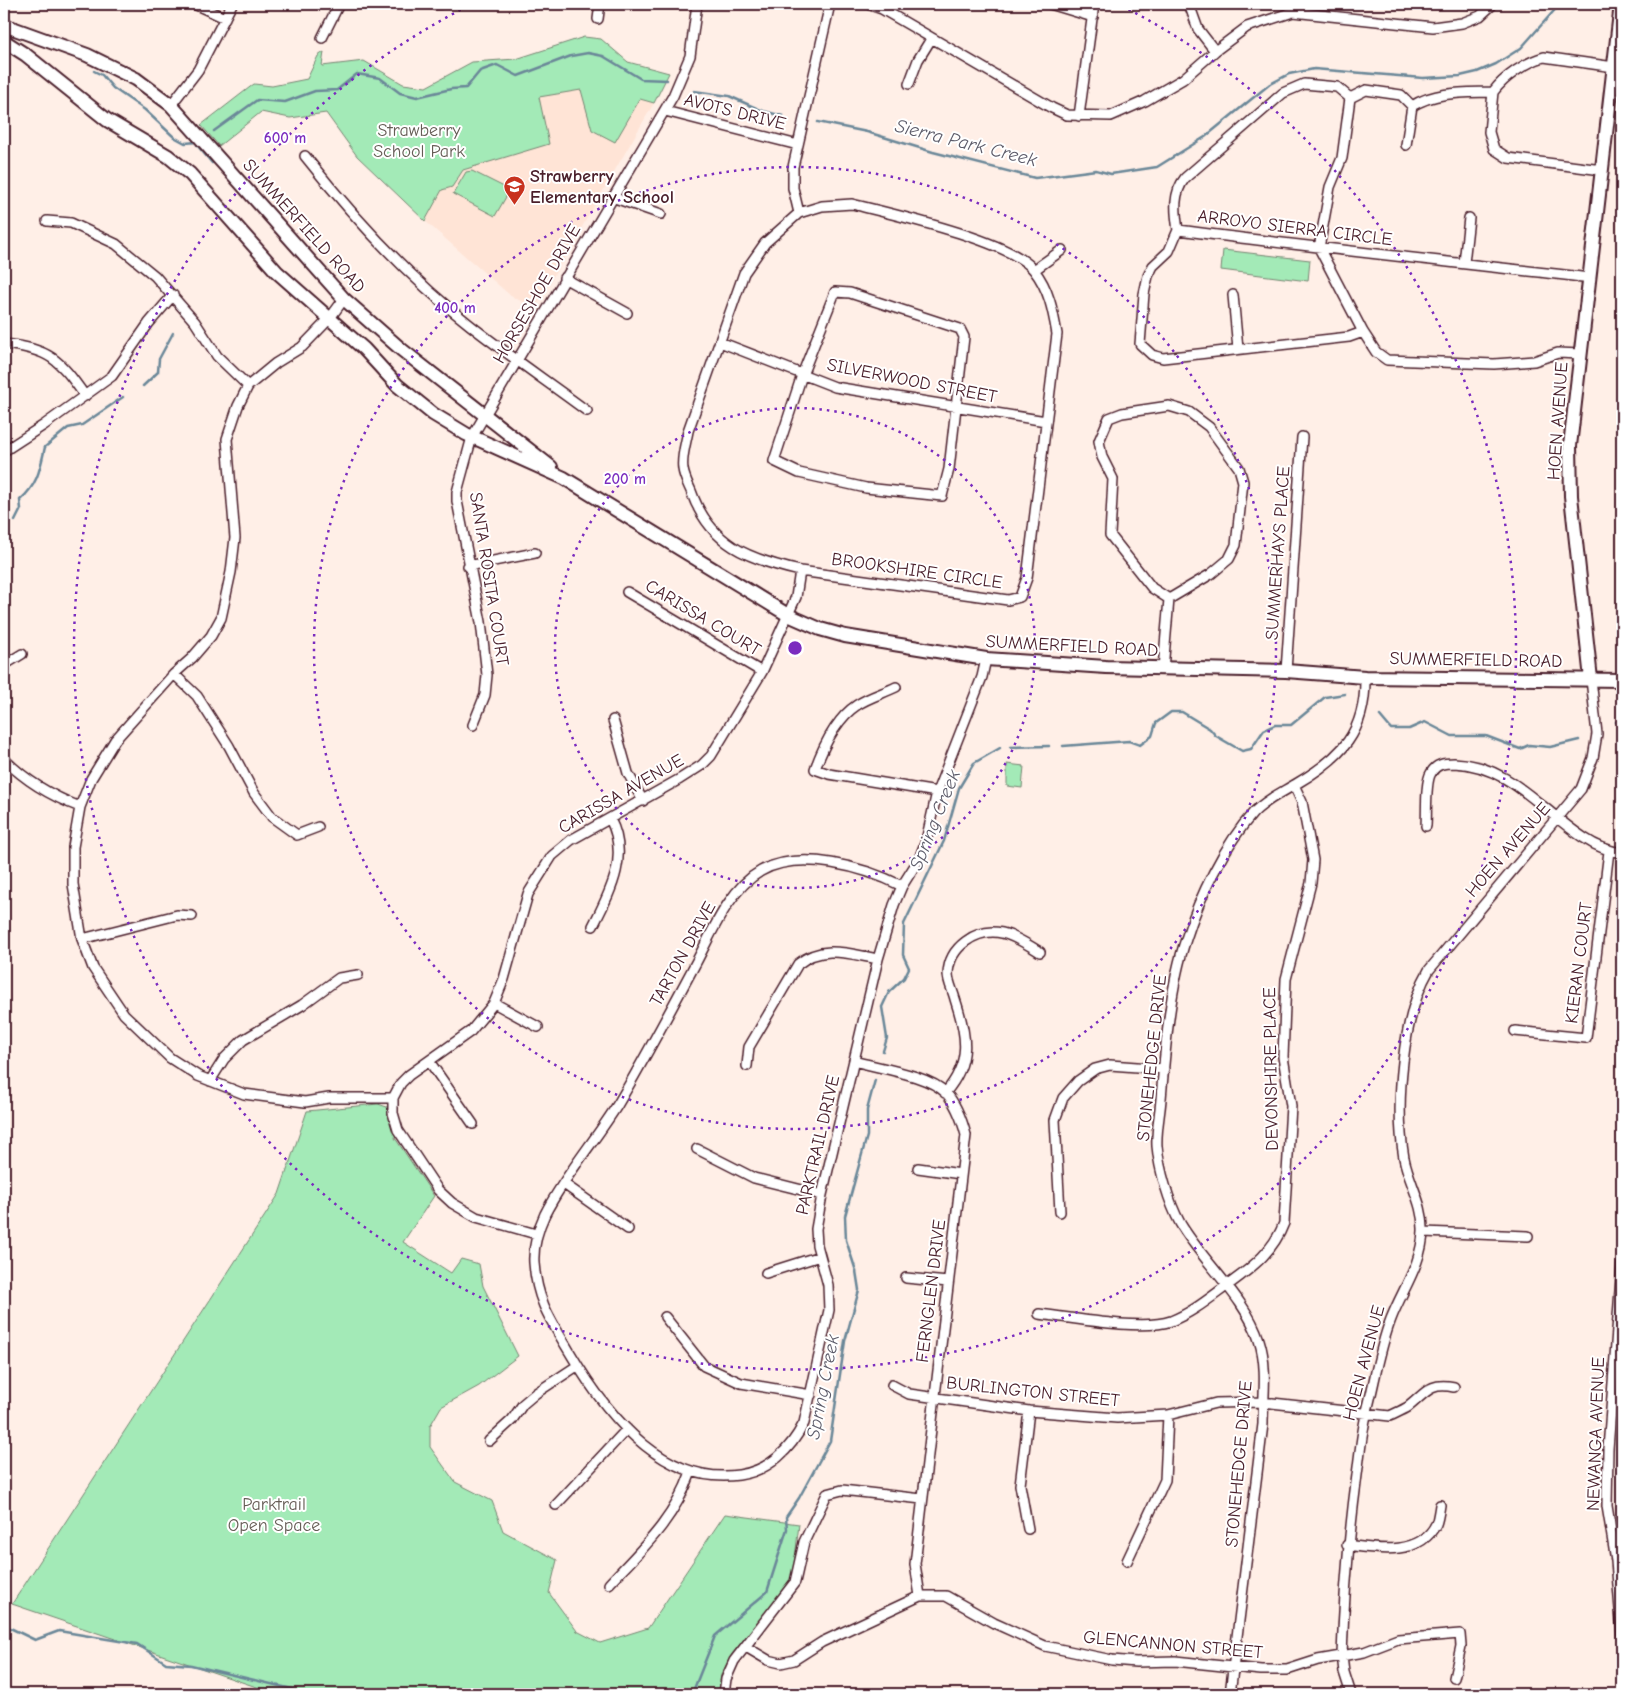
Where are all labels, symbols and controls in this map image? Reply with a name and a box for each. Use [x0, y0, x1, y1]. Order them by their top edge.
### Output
street label: AVOTS DRIVE [682, 89, 788, 135]
water label: Sierra Park Creek [893, 115, 1040, 171]
park label: Strawberry School Park [373, 120, 465, 162]
text: 600 m [264, 129, 306, 147]
street label: SUMMERFIELD ROAD [238, 155, 370, 297]
place label: Strawberry Elementary School [530, 166, 674, 208]
school or university icon: Strawberry Elementary School [502, 174, 526, 205]
street label: ARROYO SIERRA CIRCLE [1196, 206, 1394, 250]
street label: HORSESHOE DRIVE [489, 221, 585, 367]
text: 400 m [434, 299, 476, 317]
street label: SILVERWOOD STREET [825, 354, 999, 408]
street label: HOEN AVENUE [1543, 361, 1573, 481]
street label: SUMMERHAYS PLACE [1261, 465, 1295, 641]
text: 200 m [604, 470, 646, 488]
street label: SANTA ROSITA COURT [465, 491, 513, 668]
street label: BROOKSHIRE CIRCLE [830, 549, 1004, 593]
street label: CARISSA COURT [642, 575, 765, 661]
street label: SUMMERFIELD ROAD [985, 631, 1159, 661]
centre of rings [786, 639, 804, 657]
street label: SUMMERFIELD ROAD [1389, 648, 1563, 672]
street label: CARISSA AVENUE [555, 750, 687, 838]
water label: Spring Creek [905, 766, 965, 873]
street label: HOEN AVENUE [1461, 798, 1555, 902]
street label: TARTON DRIVE [646, 898, 720, 1010]
street label: KIERAN COURT [1561, 900, 1597, 1025]
street label: STONEHEDGE DRIVE [1133, 974, 1171, 1142]
street label: DEVONSHIRE PLACE [1259, 987, 1283, 1151]
street label: PARKTRAIL DRIVE [792, 1073, 844, 1217]
street label: FERNGLEN DRIVE [912, 1218, 950, 1364]
street label: HOEN AVENUE [1339, 1303, 1390, 1423]
water label: Spring Creek [802, 1332, 844, 1441]
street label: NEWANGA AVENUE [1583, 1356, 1609, 1511]
street label: BURLINGTON STREET [945, 1372, 1121, 1412]
street label: STONEHEDGE DRIVE [1221, 1380, 1257, 1548]
park label: Parktrail Open Space [228, 1494, 320, 1536]
street label: GLENCANNON STREET [1082, 1627, 1264, 1663]

